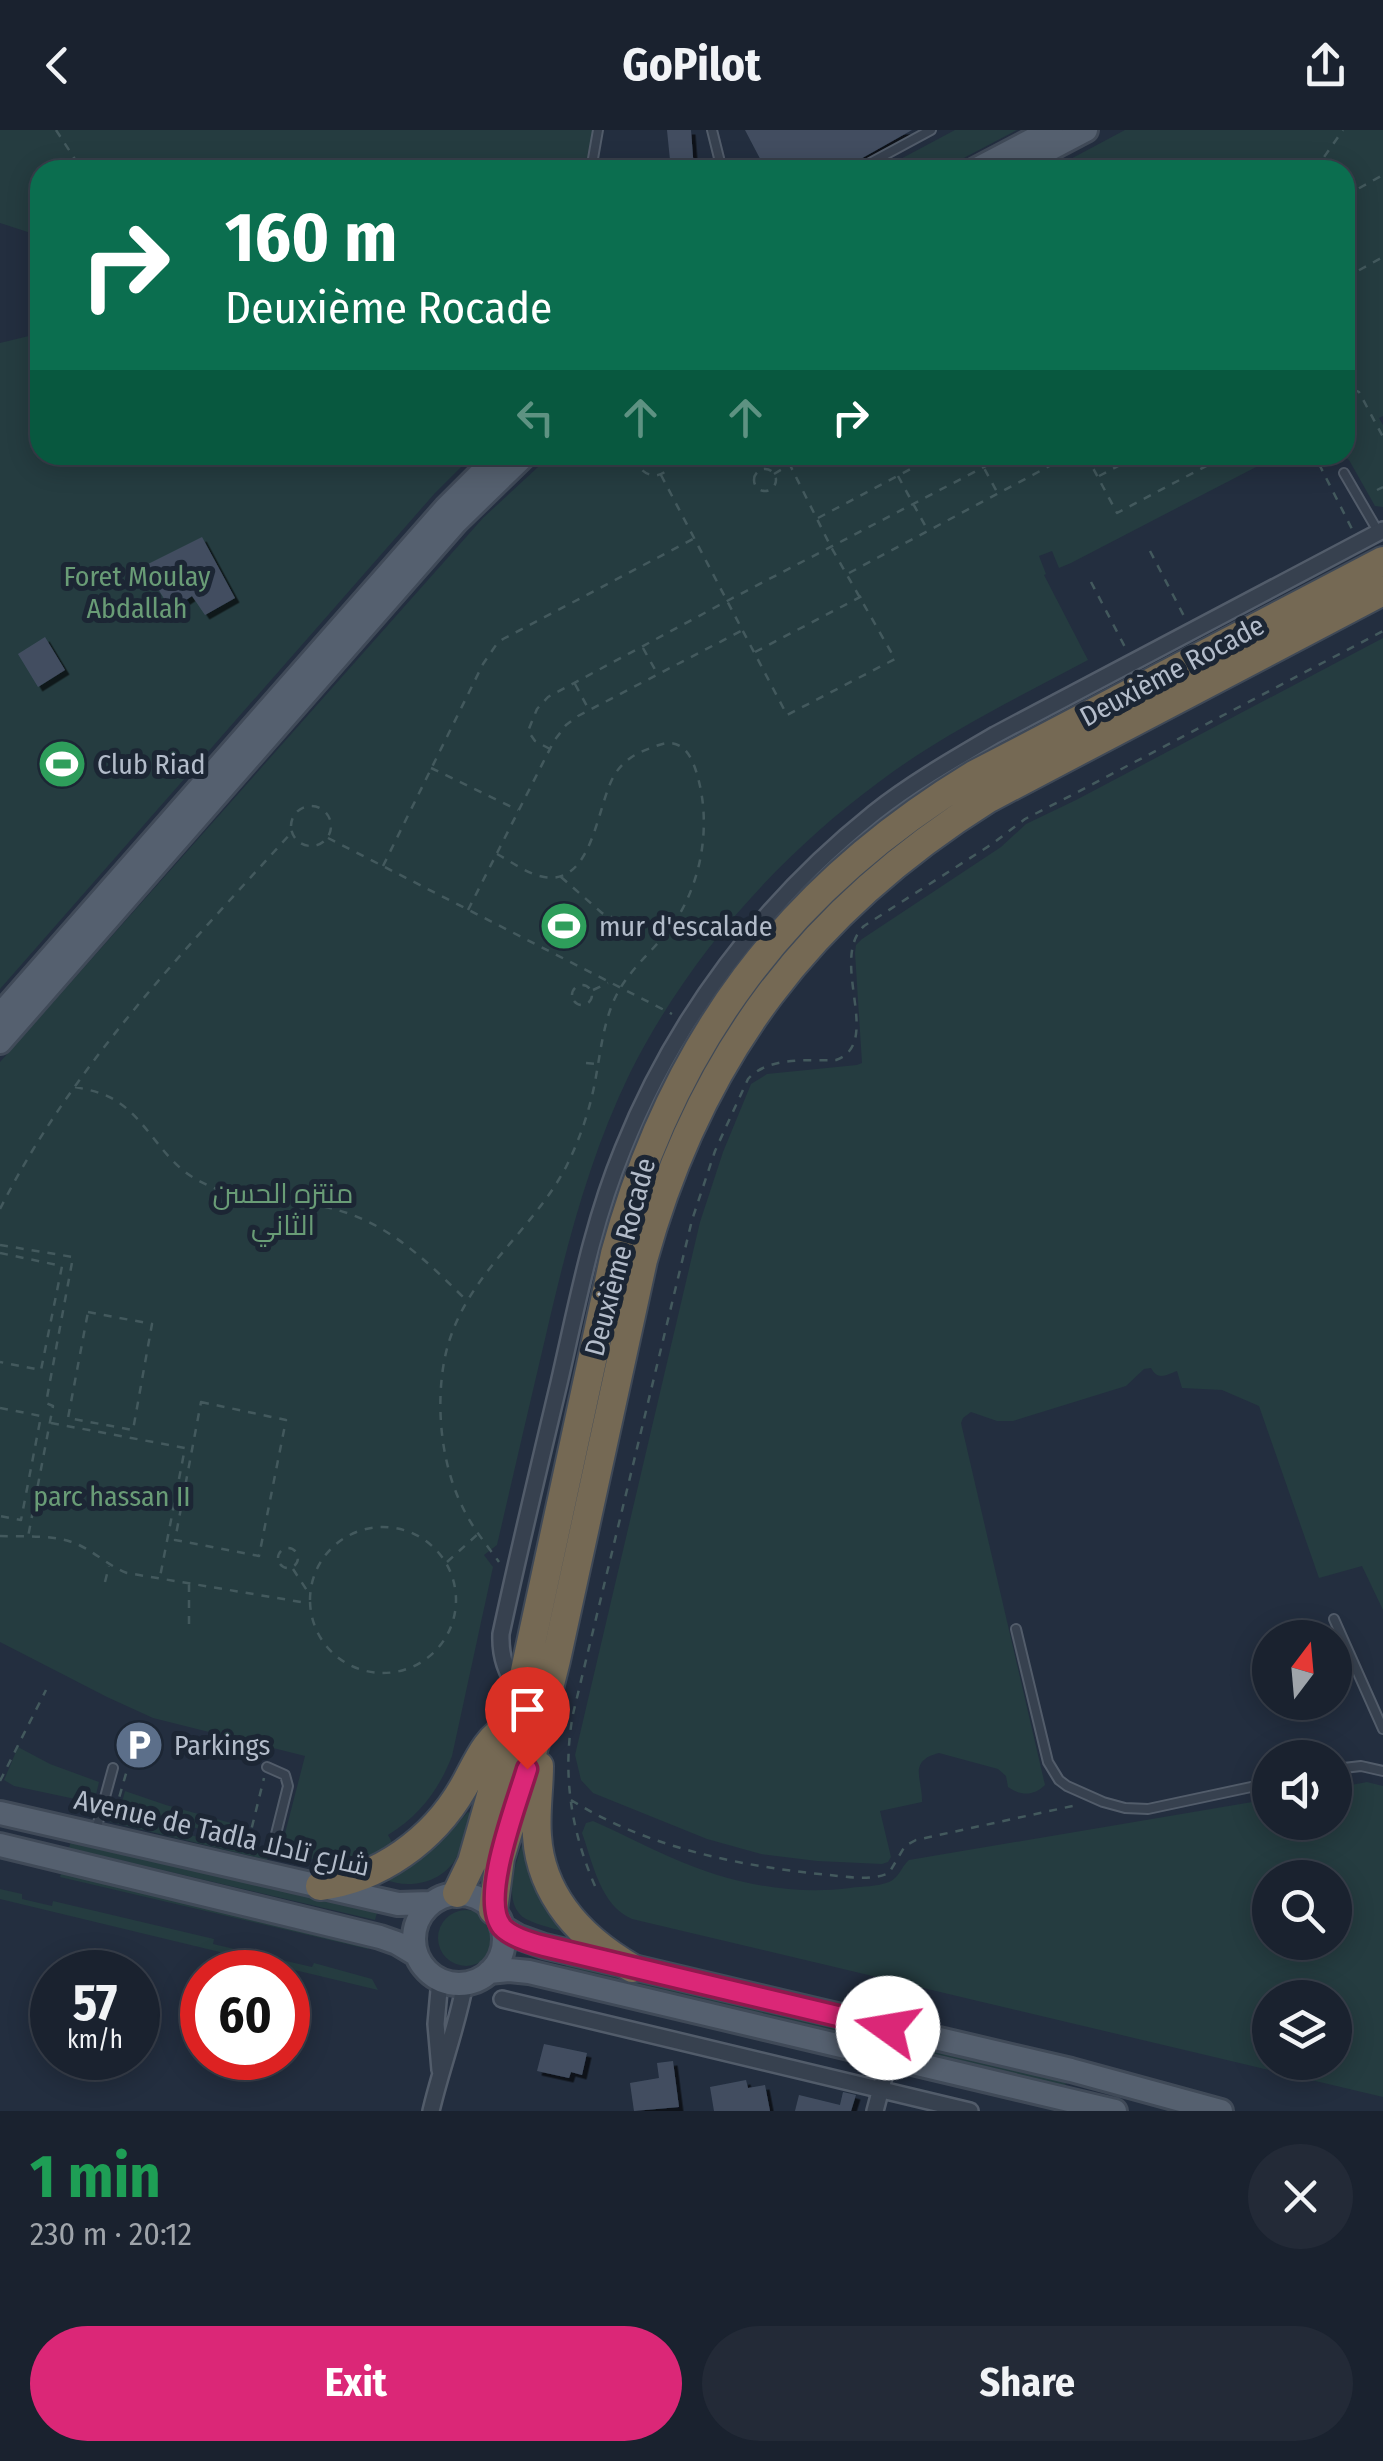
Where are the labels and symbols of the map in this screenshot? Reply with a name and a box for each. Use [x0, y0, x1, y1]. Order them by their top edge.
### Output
park label: Foret Moulay Abdallah [64, 560, 211, 625]
street label: Deuxième Rocade [1074, 609, 1270, 733]
sports icon: Club Riad [36, 738, 88, 790]
place label: Club Riad [97, 748, 206, 781]
sports icon: mur d'escalade [538, 900, 590, 952]
place label: mur d'escalade [599, 910, 773, 943]
street label: Deuxième Rocade [578, 1154, 662, 1360]
park label: منتزه الحسن الثاني [212, 1177, 354, 1247]
park label: parc hassan II [33, 1480, 191, 1513]
north arrow [1252, 1620, 1352, 1720]
pin [485, 1667, 570, 1770]
parking icon: Parkings [113, 1719, 165, 1771]
place label: Parkings [174, 1729, 270, 1762]
street label: Avenue de Tadla شارع تادلا [71, 1783, 373, 1885]
speed limit sign: 60 [180, 1950, 310, 2080]
position arrow [836, 1976, 940, 2080]

